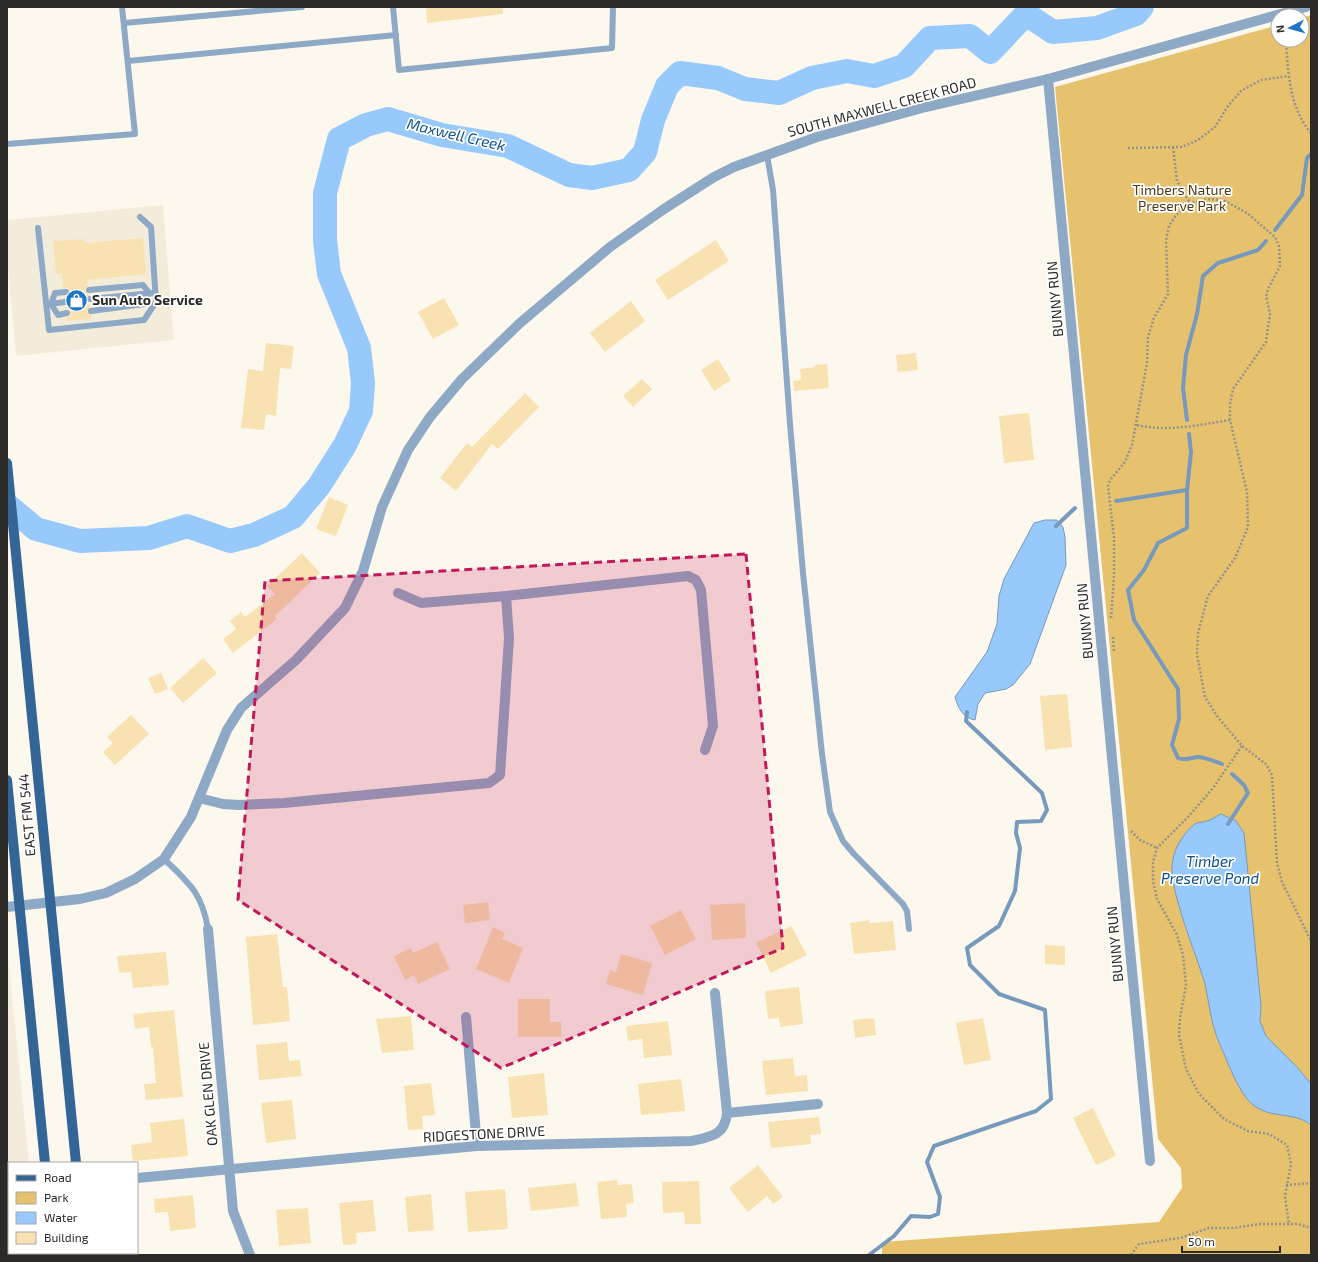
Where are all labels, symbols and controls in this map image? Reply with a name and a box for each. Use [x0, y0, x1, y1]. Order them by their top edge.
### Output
north arrow [1270, 8, 1310, 48]
text: N [1273, 24, 1286, 34]
street label: SOUTH MAXWELL CREEK ROAD [786, 73, 978, 140]
water label: Maxwell Creek [405, 114, 507, 154]
park label: Timbers Nature Preserve Park [1132, 181, 1232, 214]
street label: BUNNY RUN [1043, 260, 1066, 338]
shop icon: Sun Auto Service [64, 287, 90, 313]
place label: Sun Auto Service [92, 291, 203, 308]
street label: BUNNY RUN [1073, 582, 1096, 660]
street label: EAST FM 544 [14, 773, 39, 857]
water label: Timber Preserve Pond [1161, 852, 1260, 887]
street label: BUNNY RUN [1103, 905, 1126, 983]
street label: OAK GLEN DRIVE [194, 1041, 221, 1147]
street label: RIDGESTONE DRIVE [423, 1122, 546, 1145]
legend [8, 1162, 138, 1254]
text: Road [44, 1170, 72, 1184]
text: Park [44, 1190, 69, 1204]
text: Water [44, 1210, 78, 1224]
scale bar [1182, 1228, 1280, 1254]
text: Building [44, 1230, 89, 1244]
text: 50 m [1188, 1234, 1215, 1248]

